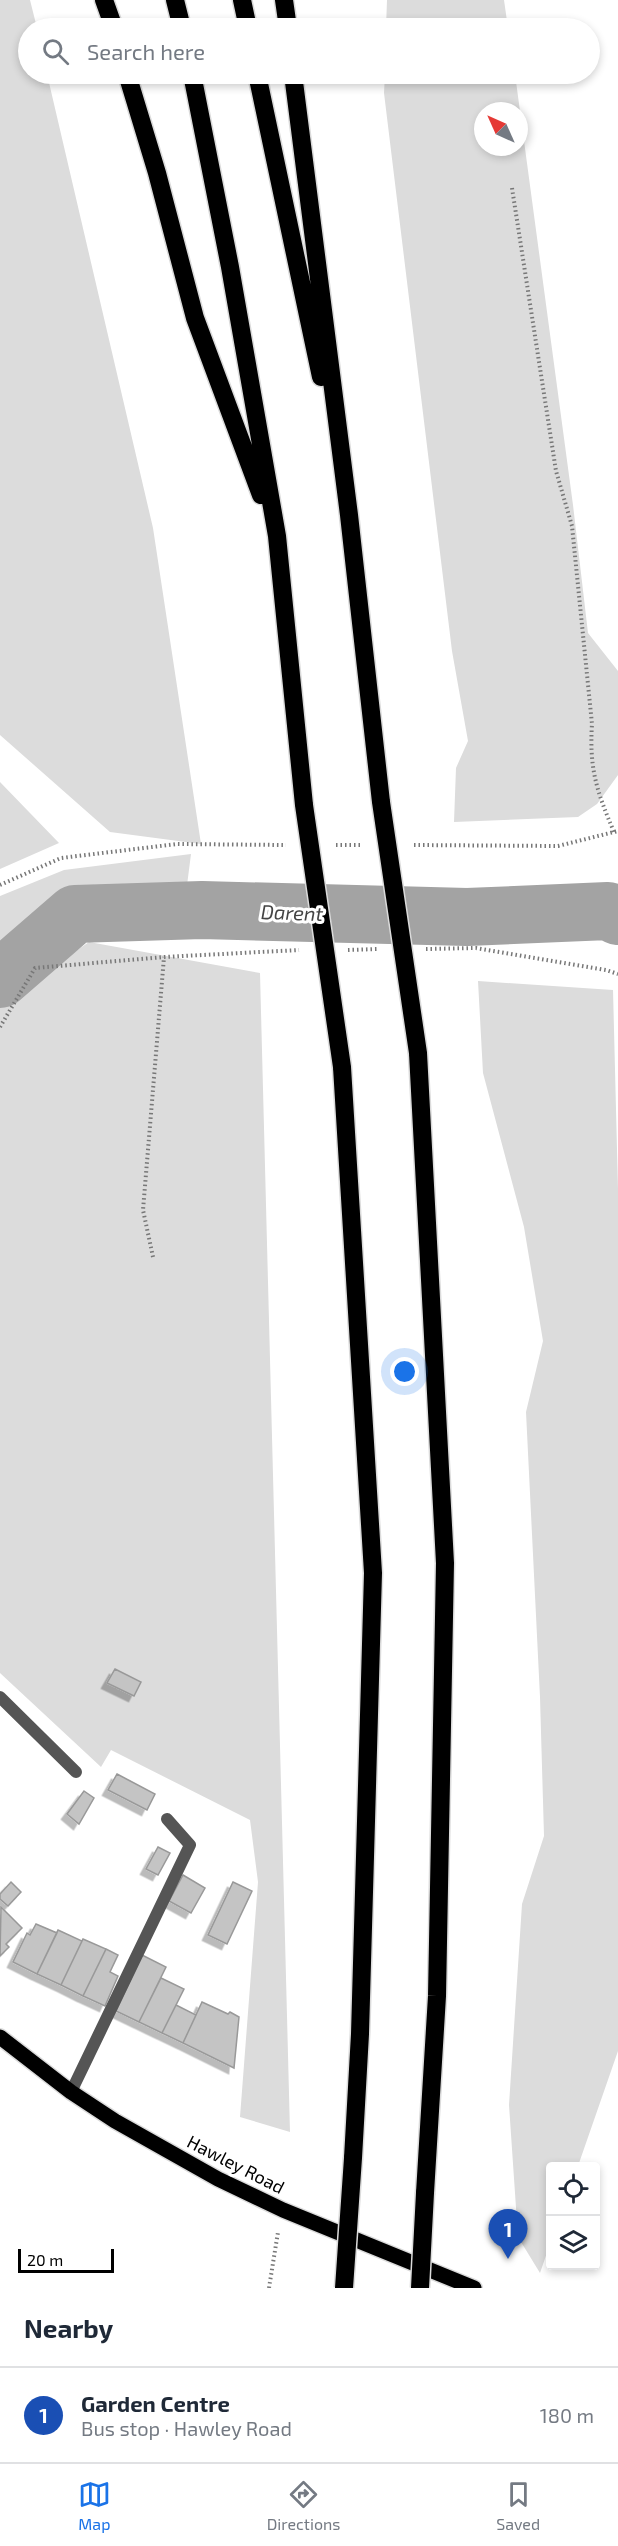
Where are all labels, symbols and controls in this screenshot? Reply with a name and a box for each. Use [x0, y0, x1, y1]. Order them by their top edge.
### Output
search box [18, 18, 600, 84]
icon: search [39, 35, 72, 68]
text: Search here [87, 38, 205, 64]
north arrow [474, 102, 528, 156]
water label: Darent [260, 899, 324, 925]
your location [390, 1357, 419, 1386]
street label: Hawley Road [184, 2130, 288, 2198]
map controls [546, 2162, 600, 2270]
button: locate [546, 2162, 600, 2216]
pin: 1 [488, 2210, 528, 2259]
button: layers [546, 2216, 600, 2270]
scale bar [18, 2246, 114, 2274]
text: 20 m [27, 2250, 63, 2269]
text: Nearby [24, 2312, 113, 2343]
text: Garden Centre [81, 2390, 230, 2416]
text: 1 [39, 2403, 48, 2427]
text: 180 m [540, 2403, 594, 2427]
text: Bus stop · Hawley Road [81, 2416, 292, 2440]
tab: Map [78, 2478, 111, 2533]
tab: Directions [267, 2478, 340, 2533]
tab: Saved [496, 2478, 540, 2533]

